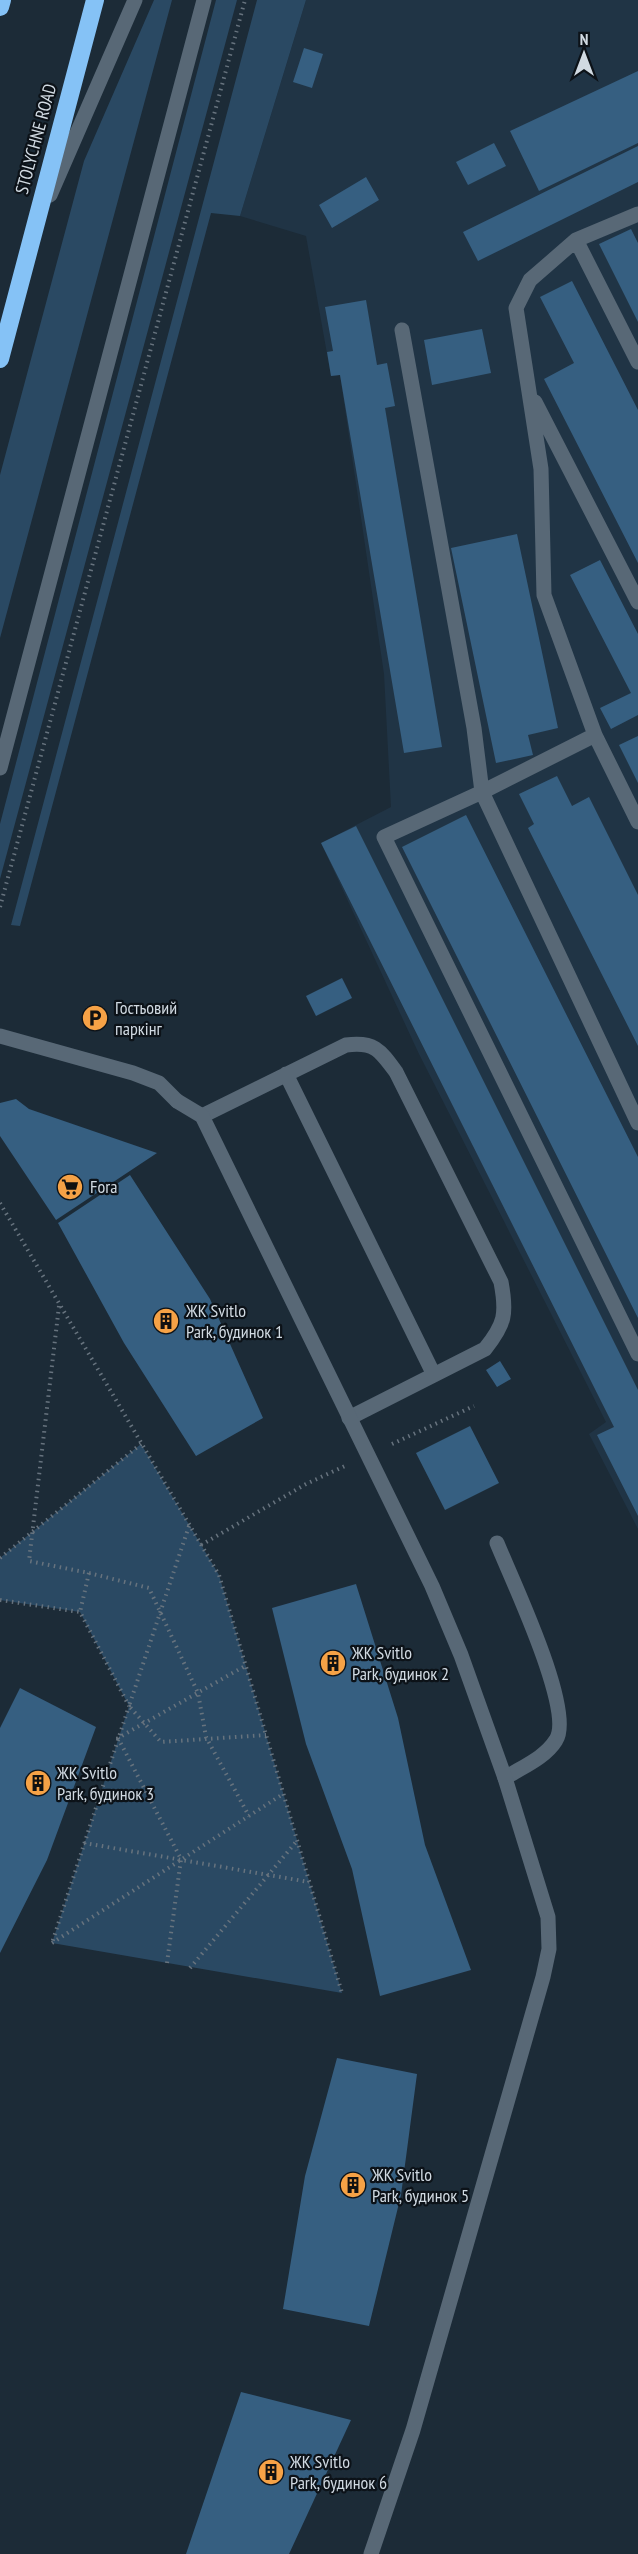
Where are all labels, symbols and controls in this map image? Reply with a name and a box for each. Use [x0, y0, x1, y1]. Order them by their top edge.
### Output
north arrow [554, 24, 614, 84]
text: N [580, 29, 588, 49]
street label: STOLYCHNE ROAD [10, 81, 61, 196]
place label: Гостьовий паркінг [115, 996, 177, 1040]
parking icon: Гостьовий паркінг [80, 1003, 110, 1033]
supermarket icon: Fora [55, 1172, 85, 1202]
place label: Fora [90, 1175, 117, 1198]
place label: ЖК Svitlo Park, будинок 1 [185, 1299, 283, 1343]
building icon: ЖК Svitlo Park, будинок 1 [151, 1306, 181, 1336]
place label: ЖК Svitlo Park, будинок 2 [351, 1641, 449, 1685]
building icon: ЖК Svitlo Park, будинок 2 [318, 1648, 348, 1678]
place label: ЖК Svitlo Park, будинок 3 [56, 1761, 154, 1805]
building icon: ЖК Svitlo Park, будинок 3 [23, 1768, 53, 1798]
place label: ЖК Svitlo Park, будинок 5 [371, 2163, 469, 2207]
building icon: ЖК Svitlo Park, будинок 5 [338, 2170, 368, 2200]
place label: ЖК Svitlo Park, будинок 6 [289, 2450, 387, 2494]
building icon: ЖК Svitlo Park, будинок 6 [256, 2457, 286, 2487]

